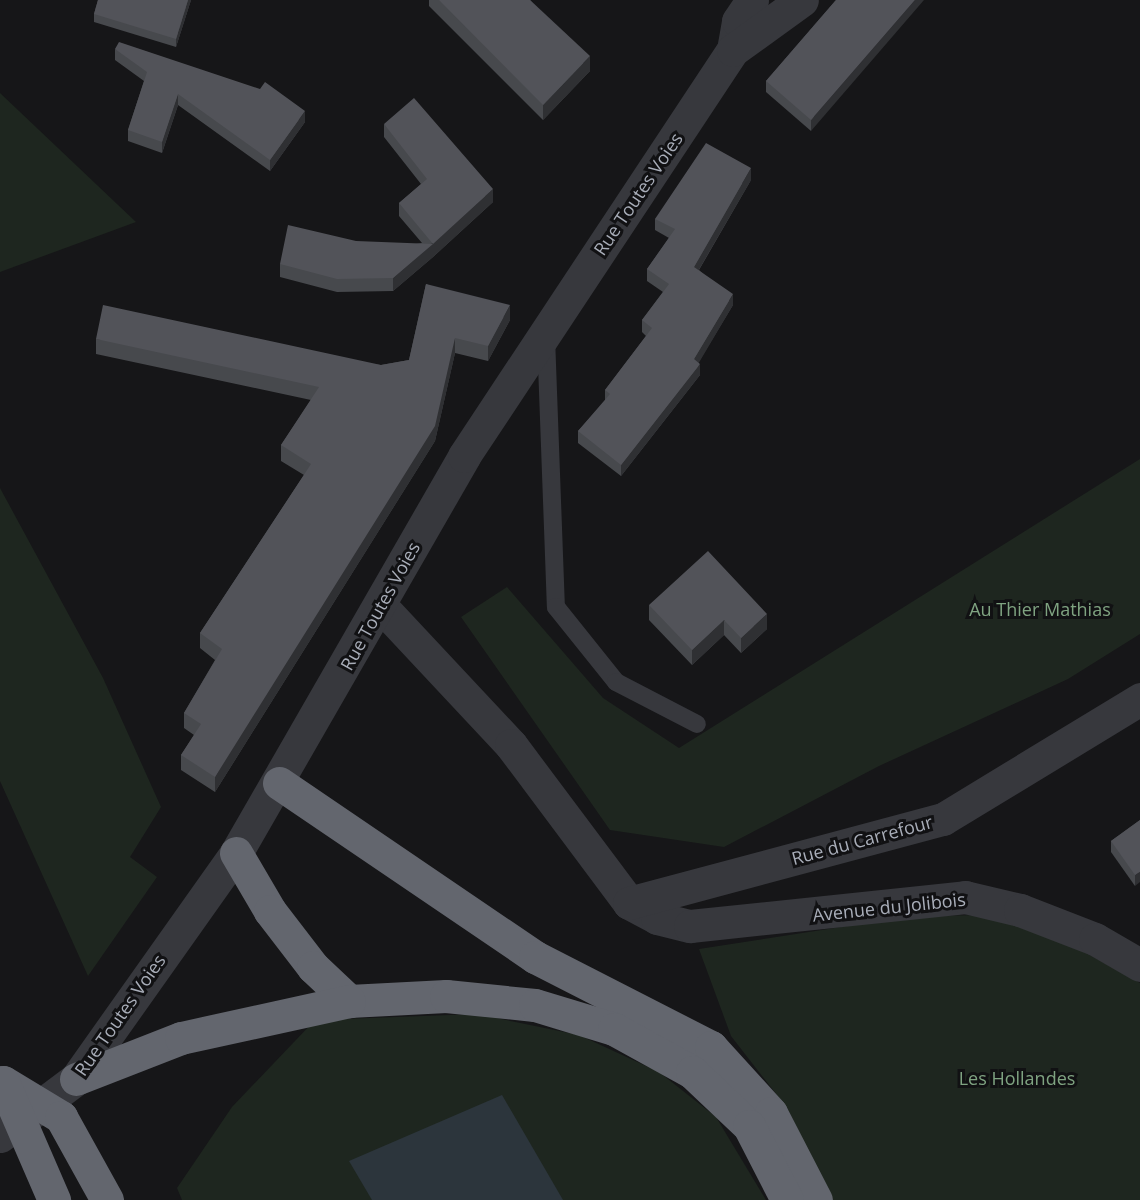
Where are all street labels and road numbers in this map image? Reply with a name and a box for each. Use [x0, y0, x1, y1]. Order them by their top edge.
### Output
street label: Rue Toutes Voies [589, 129, 687, 259]
street label: Rue Toutes Voies [336, 538, 424, 674]
street label: Rue du Carrefour [789, 811, 935, 869]
street label: Avenue du Jolibois [811, 888, 967, 926]
street label: Rue Toutes Voies [70, 950, 170, 1080]

